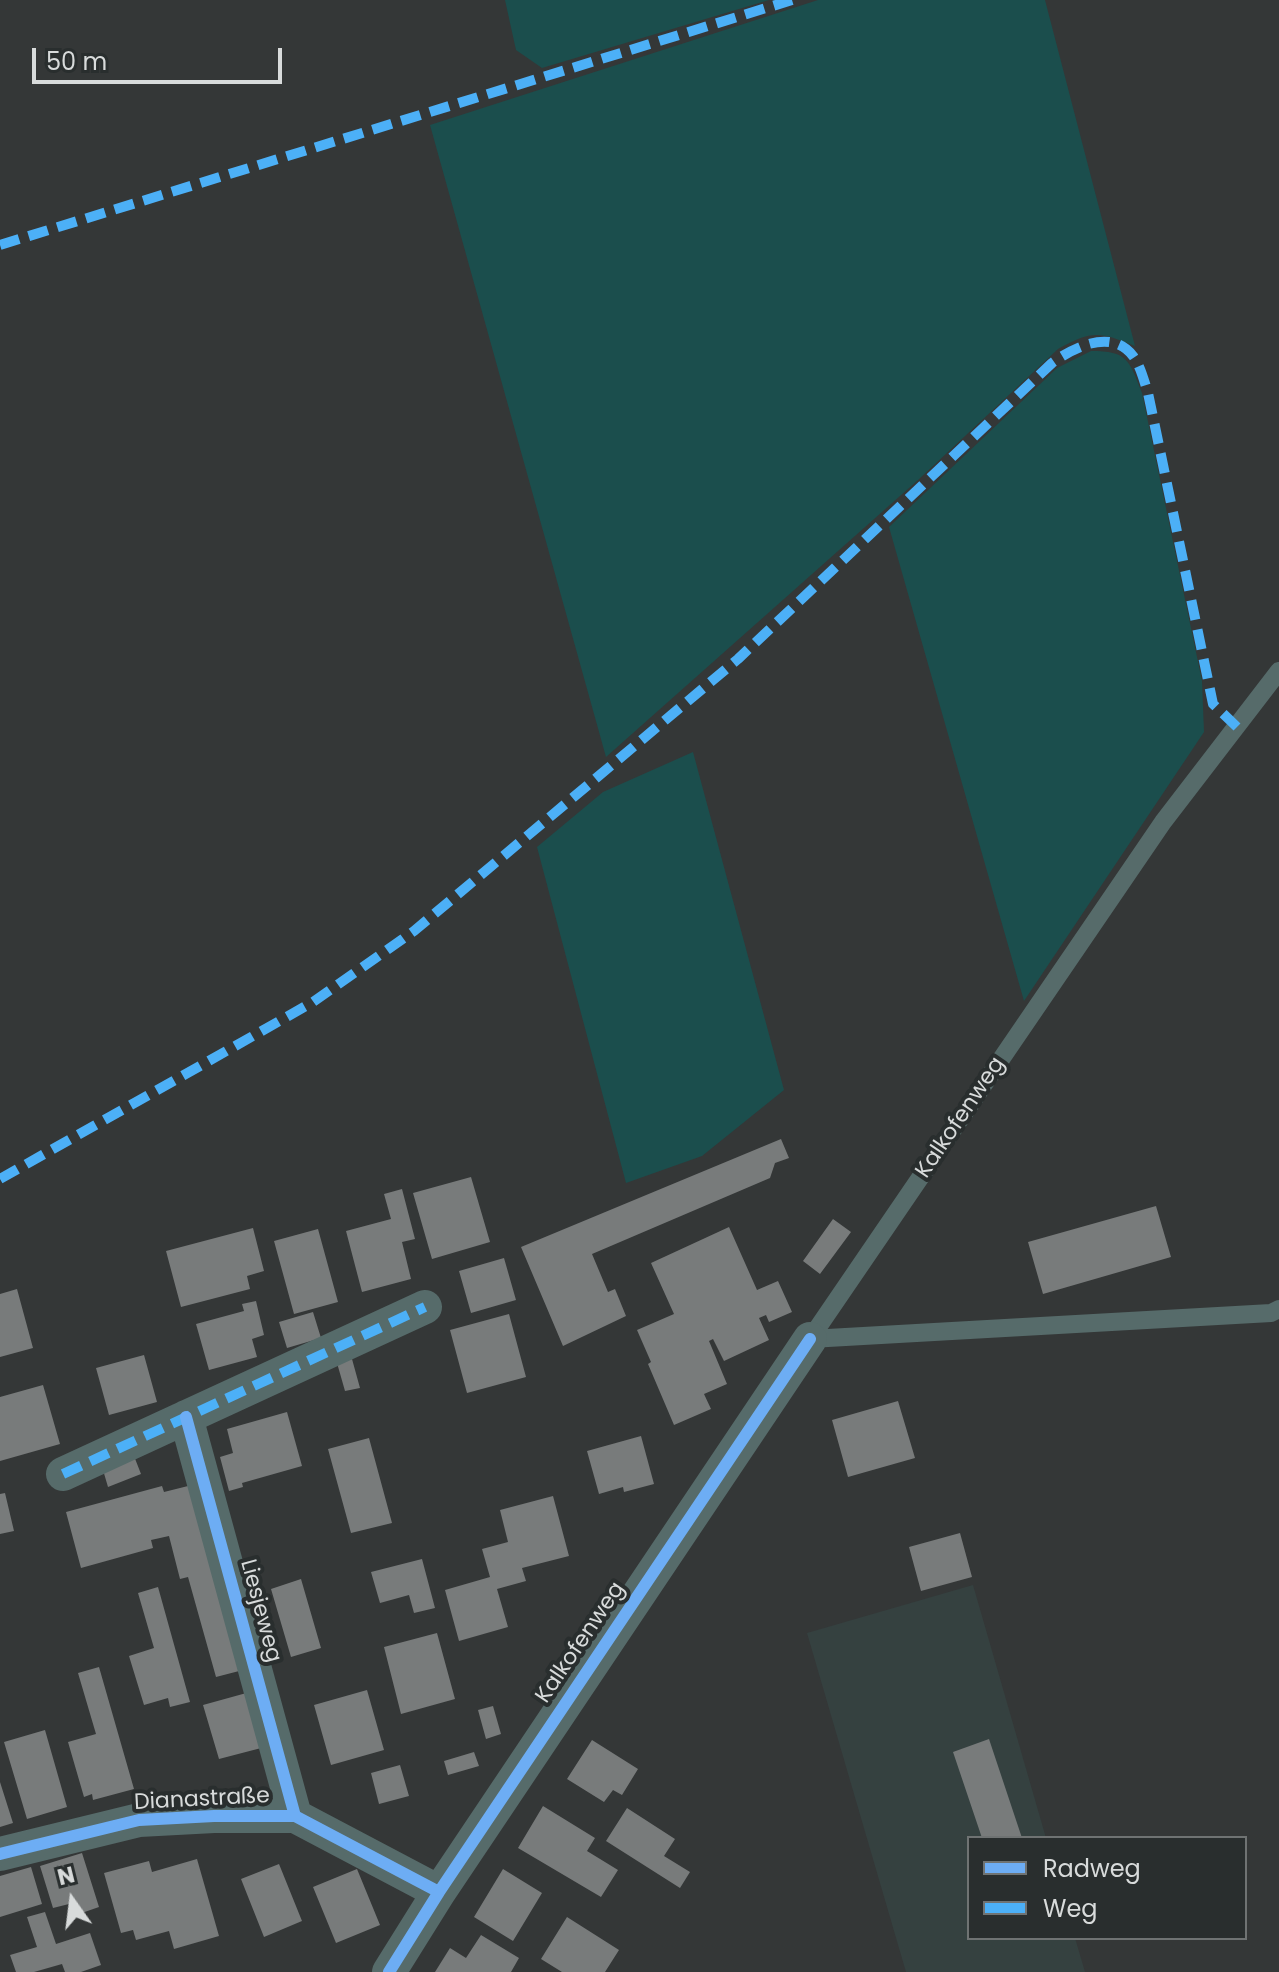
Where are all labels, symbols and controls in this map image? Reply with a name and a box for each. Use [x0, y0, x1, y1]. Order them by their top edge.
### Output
scale bar [36, 32, 286, 82]
text: 50 m [46, 45, 107, 78]
street label: Kalkofenweg [911, 1052, 1011, 1184]
street label: Liesjeweg [234, 1557, 286, 1665]
street label: Kalkofenweg [531, 1577, 631, 1709]
street label: Dianastraße [133, 1783, 271, 1817]
legend [967, 1836, 1247, 1940]
text: Radweg [1043, 1852, 1141, 1885]
text: N [54, 1859, 78, 1893]
north arrow [32, 1860, 112, 1940]
text: Weg [1043, 1892, 1098, 1925]

